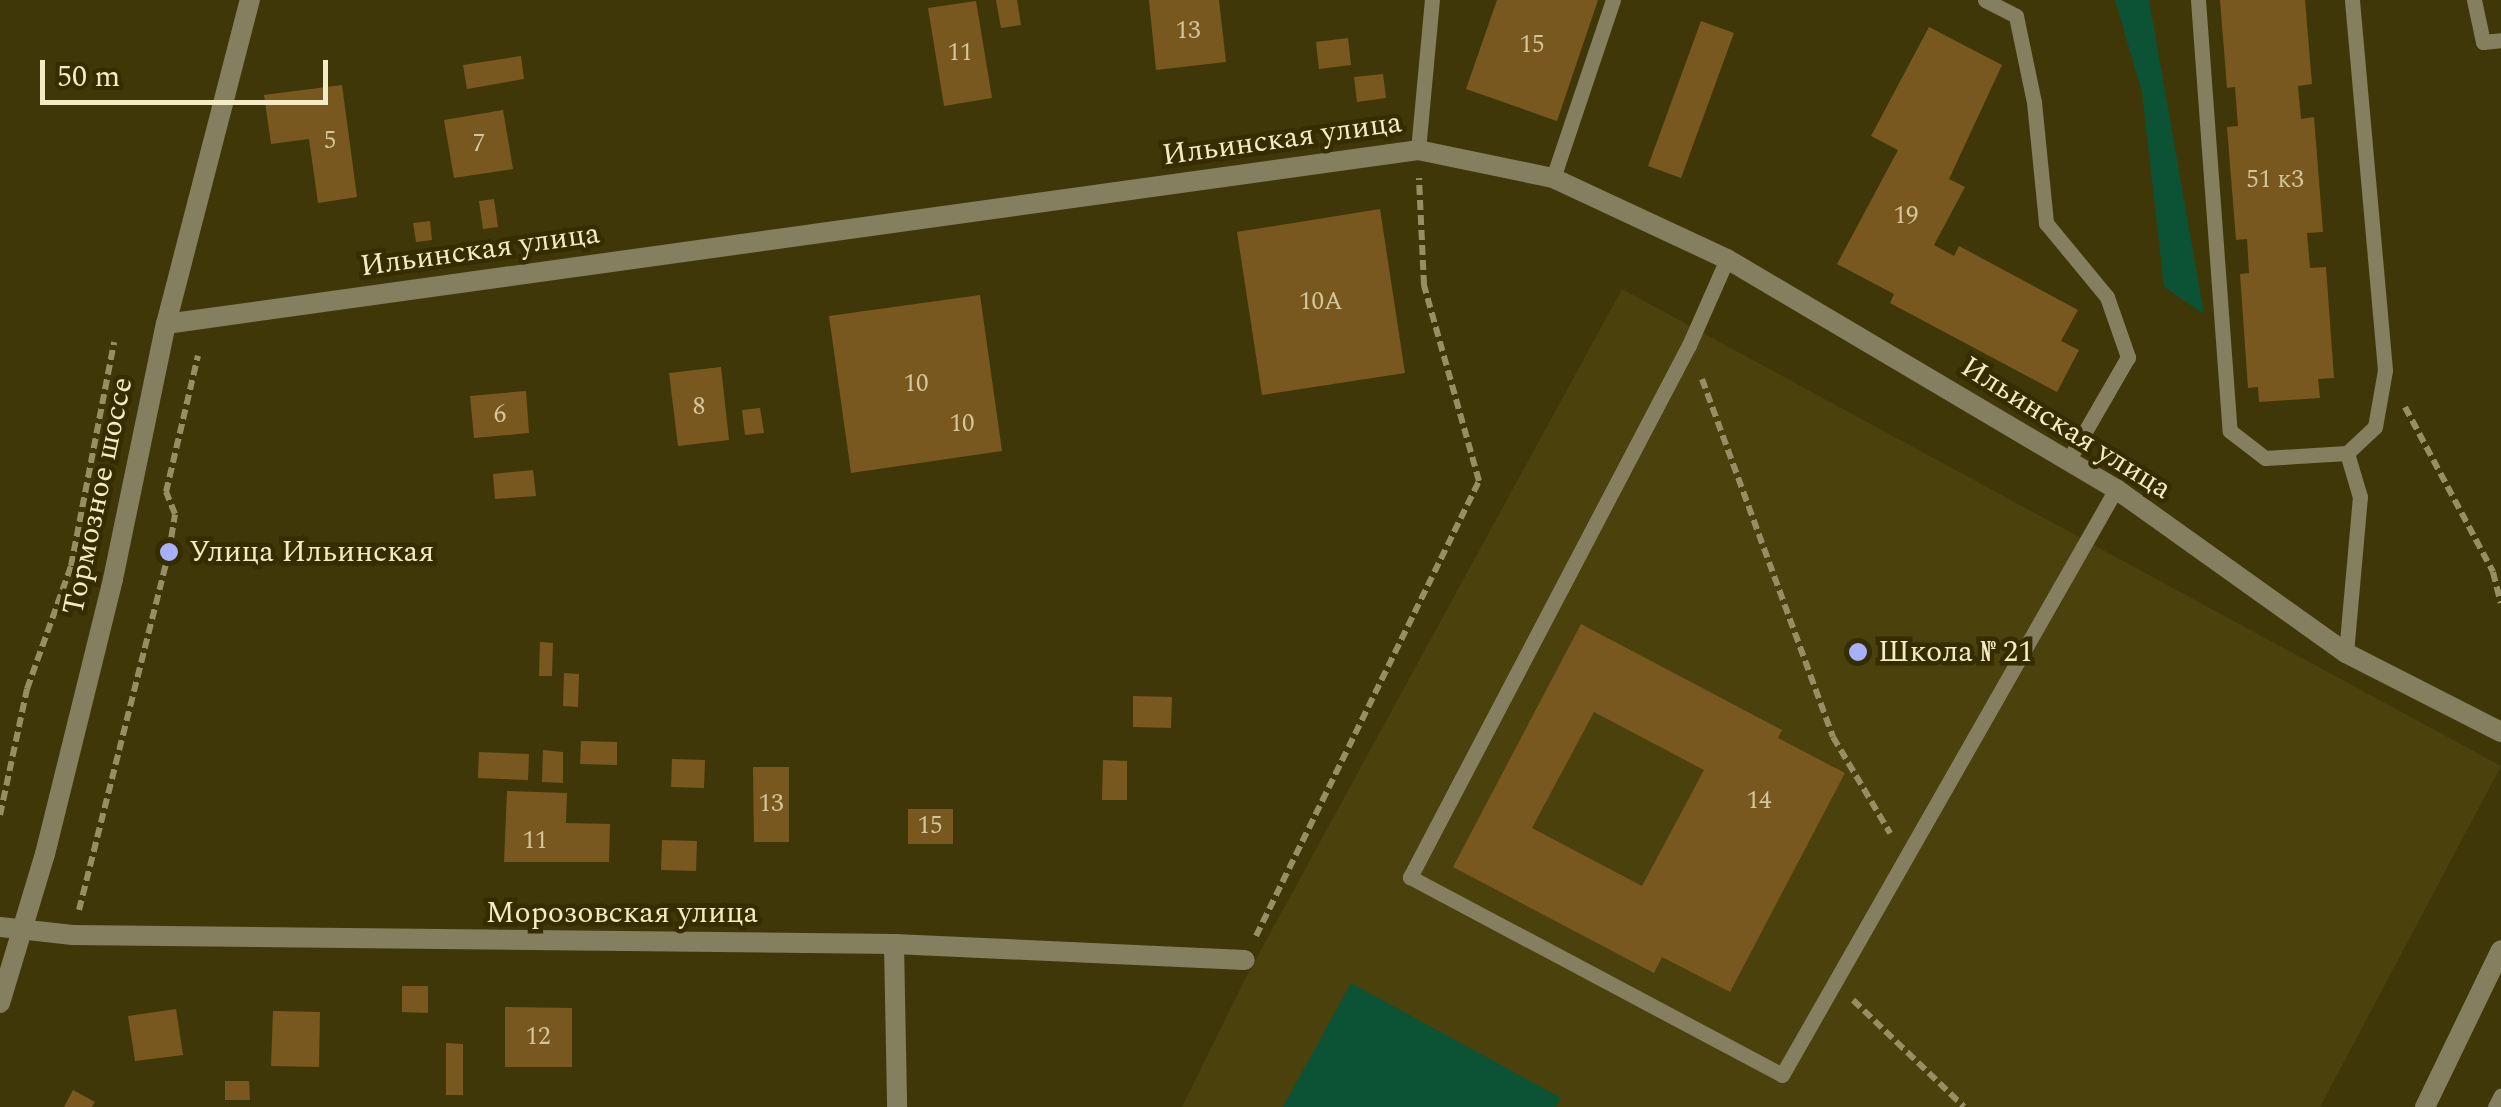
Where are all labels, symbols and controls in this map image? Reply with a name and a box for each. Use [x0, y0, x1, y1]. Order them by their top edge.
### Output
house number: 13 [1176, 16, 1200, 46]
house number: 15 [1520, 30, 1544, 60]
house number: 11 [948, 38, 972, 68]
scale bar [45, 40, 332, 102]
text: 50 m [57, 54, 120, 100]
street label: Ильинская улица [1160, 104, 1404, 174]
house number: 5 [324, 126, 336, 156]
house number: 7 [473, 129, 485, 159]
house number: 51 к3 [2246, 165, 2304, 195]
house number: 19 [1894, 201, 1918, 231]
street label: Ильинская улица [358, 215, 602, 285]
house number: 10А [1299, 287, 1343, 317]
street label: Ильинская улица [1954, 349, 2178, 507]
house number: 10 [904, 369, 928, 399]
street label: Тормозное шоссе [55, 374, 141, 618]
house number: 8 [693, 392, 705, 422]
house number: 6 [494, 400, 506, 430]
house number: 10 [950, 409, 974, 439]
place label: Улица Ильинская [189, 534, 434, 570]
marker: Улица Ильинская [158, 541, 180, 563]
place label: Школа № 21 [1878, 634, 2033, 670]
marker: Школа № 21 [1847, 641, 1869, 663]
house number: 14 [1747, 786, 1771, 816]
house number: 13 [759, 789, 783, 819]
house number: 15 [918, 811, 942, 841]
house number: 11 [523, 826, 547, 856]
street label: Морозовская улица [486, 895, 758, 931]
house number: 12 [526, 1022, 550, 1052]

